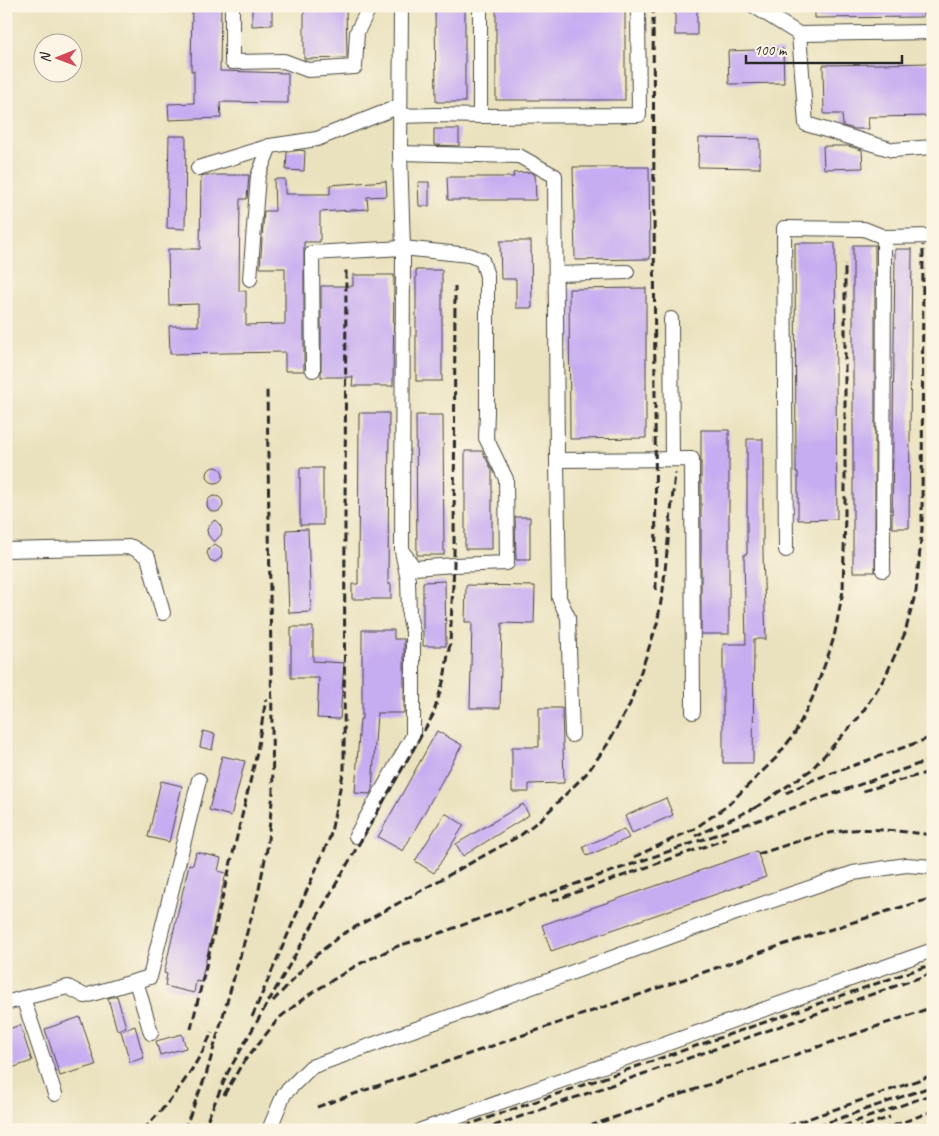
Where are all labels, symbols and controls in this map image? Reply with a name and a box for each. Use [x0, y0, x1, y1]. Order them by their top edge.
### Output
north arrow [32, 32, 82, 82]
scale bar [746, 32, 903, 64]
text: 100 m [754, 41, 788, 60]
text: N [37, 51, 54, 63]

